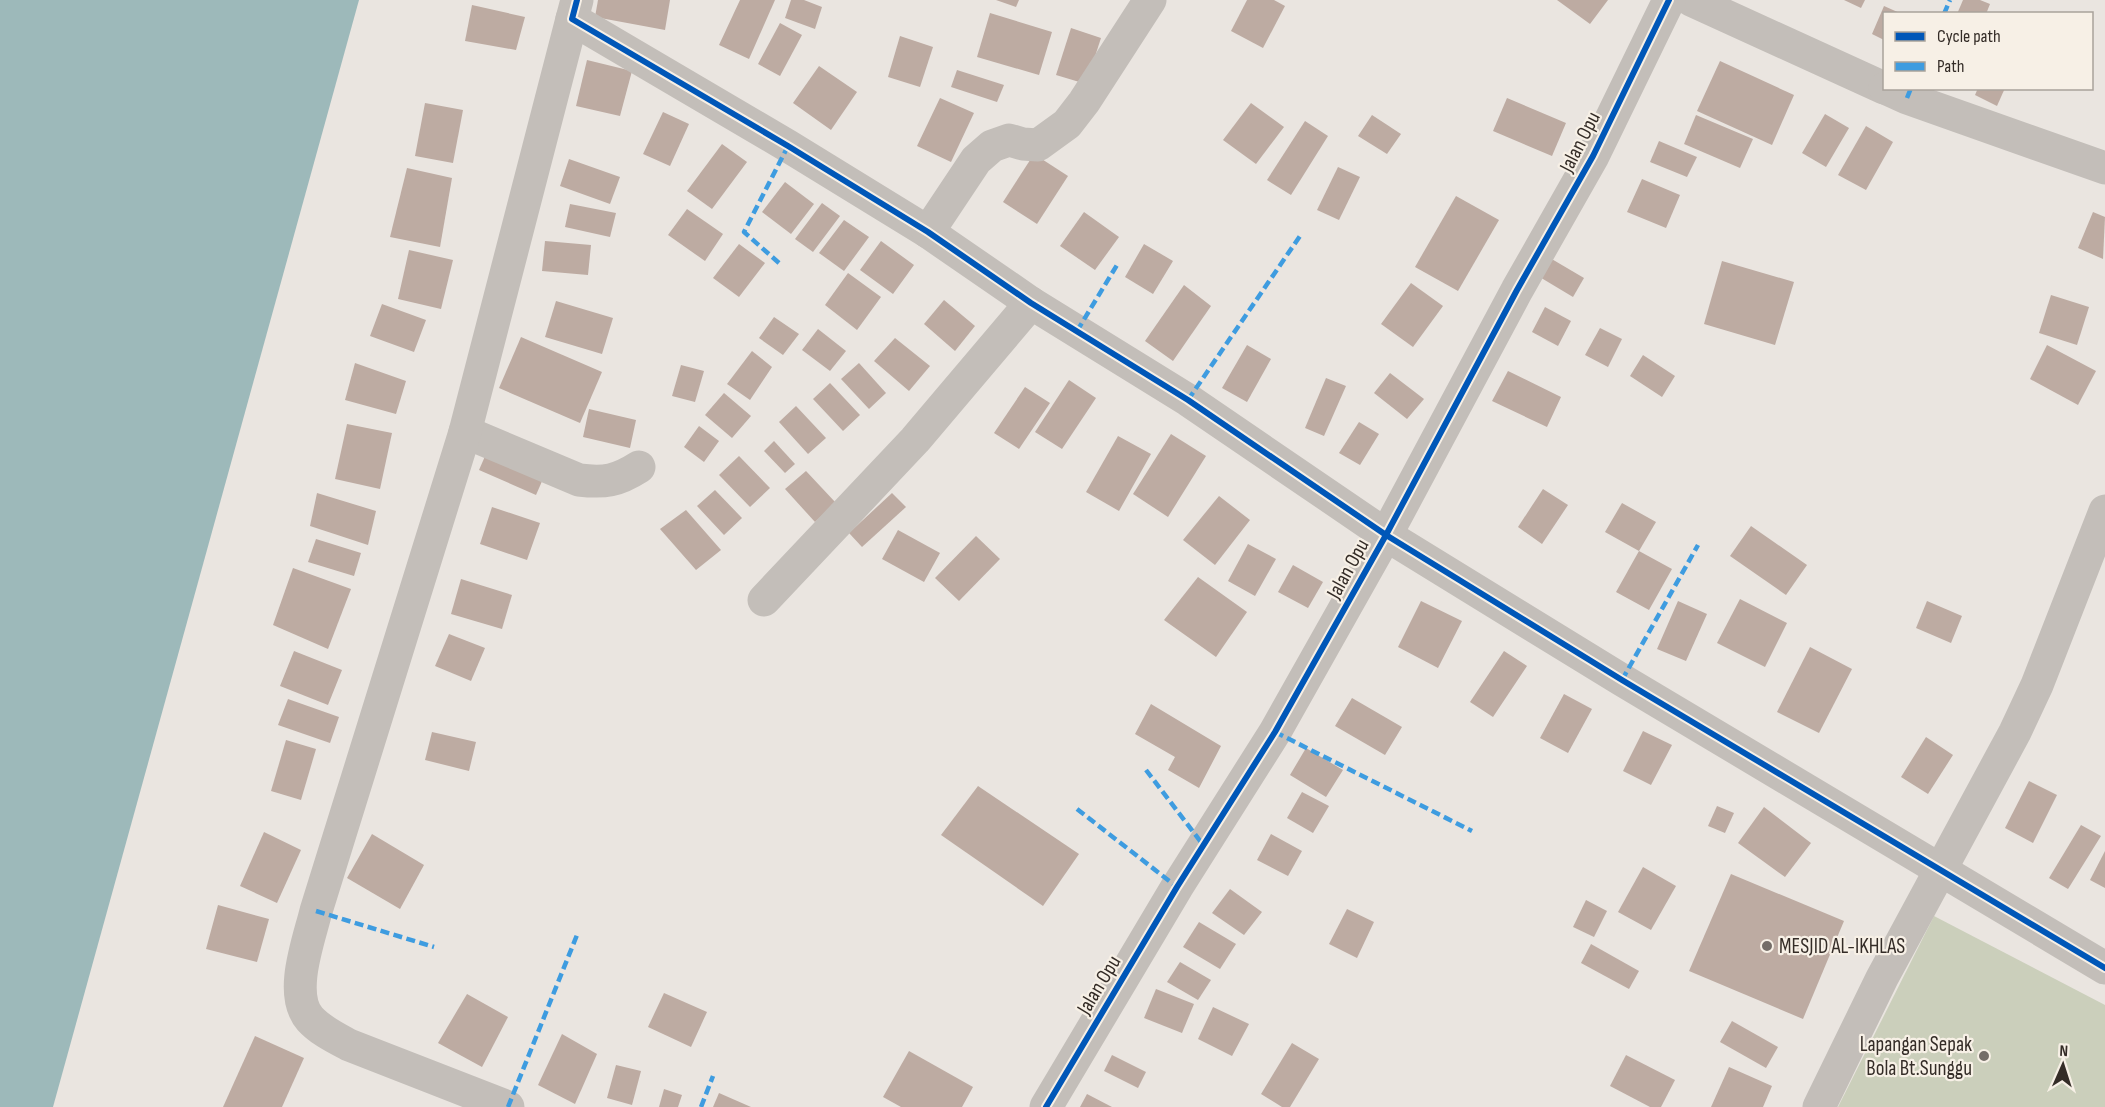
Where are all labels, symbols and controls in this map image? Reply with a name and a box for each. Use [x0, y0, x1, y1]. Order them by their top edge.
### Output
legend [1883, 12, 2093, 90]
text: Cycle path [1937, 26, 2001, 47]
text: Path [1937, 56, 1965, 77]
street label: Jalan Opu [1554, 108, 1606, 177]
street label: Jalan Opu [1321, 535, 1375, 604]
place label: MESJID AL-IKHLAS [1779, 934, 1905, 959]
marker: MESJID AL-IKHLAS [1760, 939, 1774, 953]
street label: Jalan Opu [1071, 951, 1126, 1020]
place label: Lapangan Sepak Bola Bt.Sunggu [1860, 1032, 1972, 1081]
north arrow [2033, 1035, 2093, 1095]
text: N [2059, 1042, 2068, 1061]
marker: Lapangan Sepak Bola Bt.Sunggu [1977, 1049, 1991, 1063]

